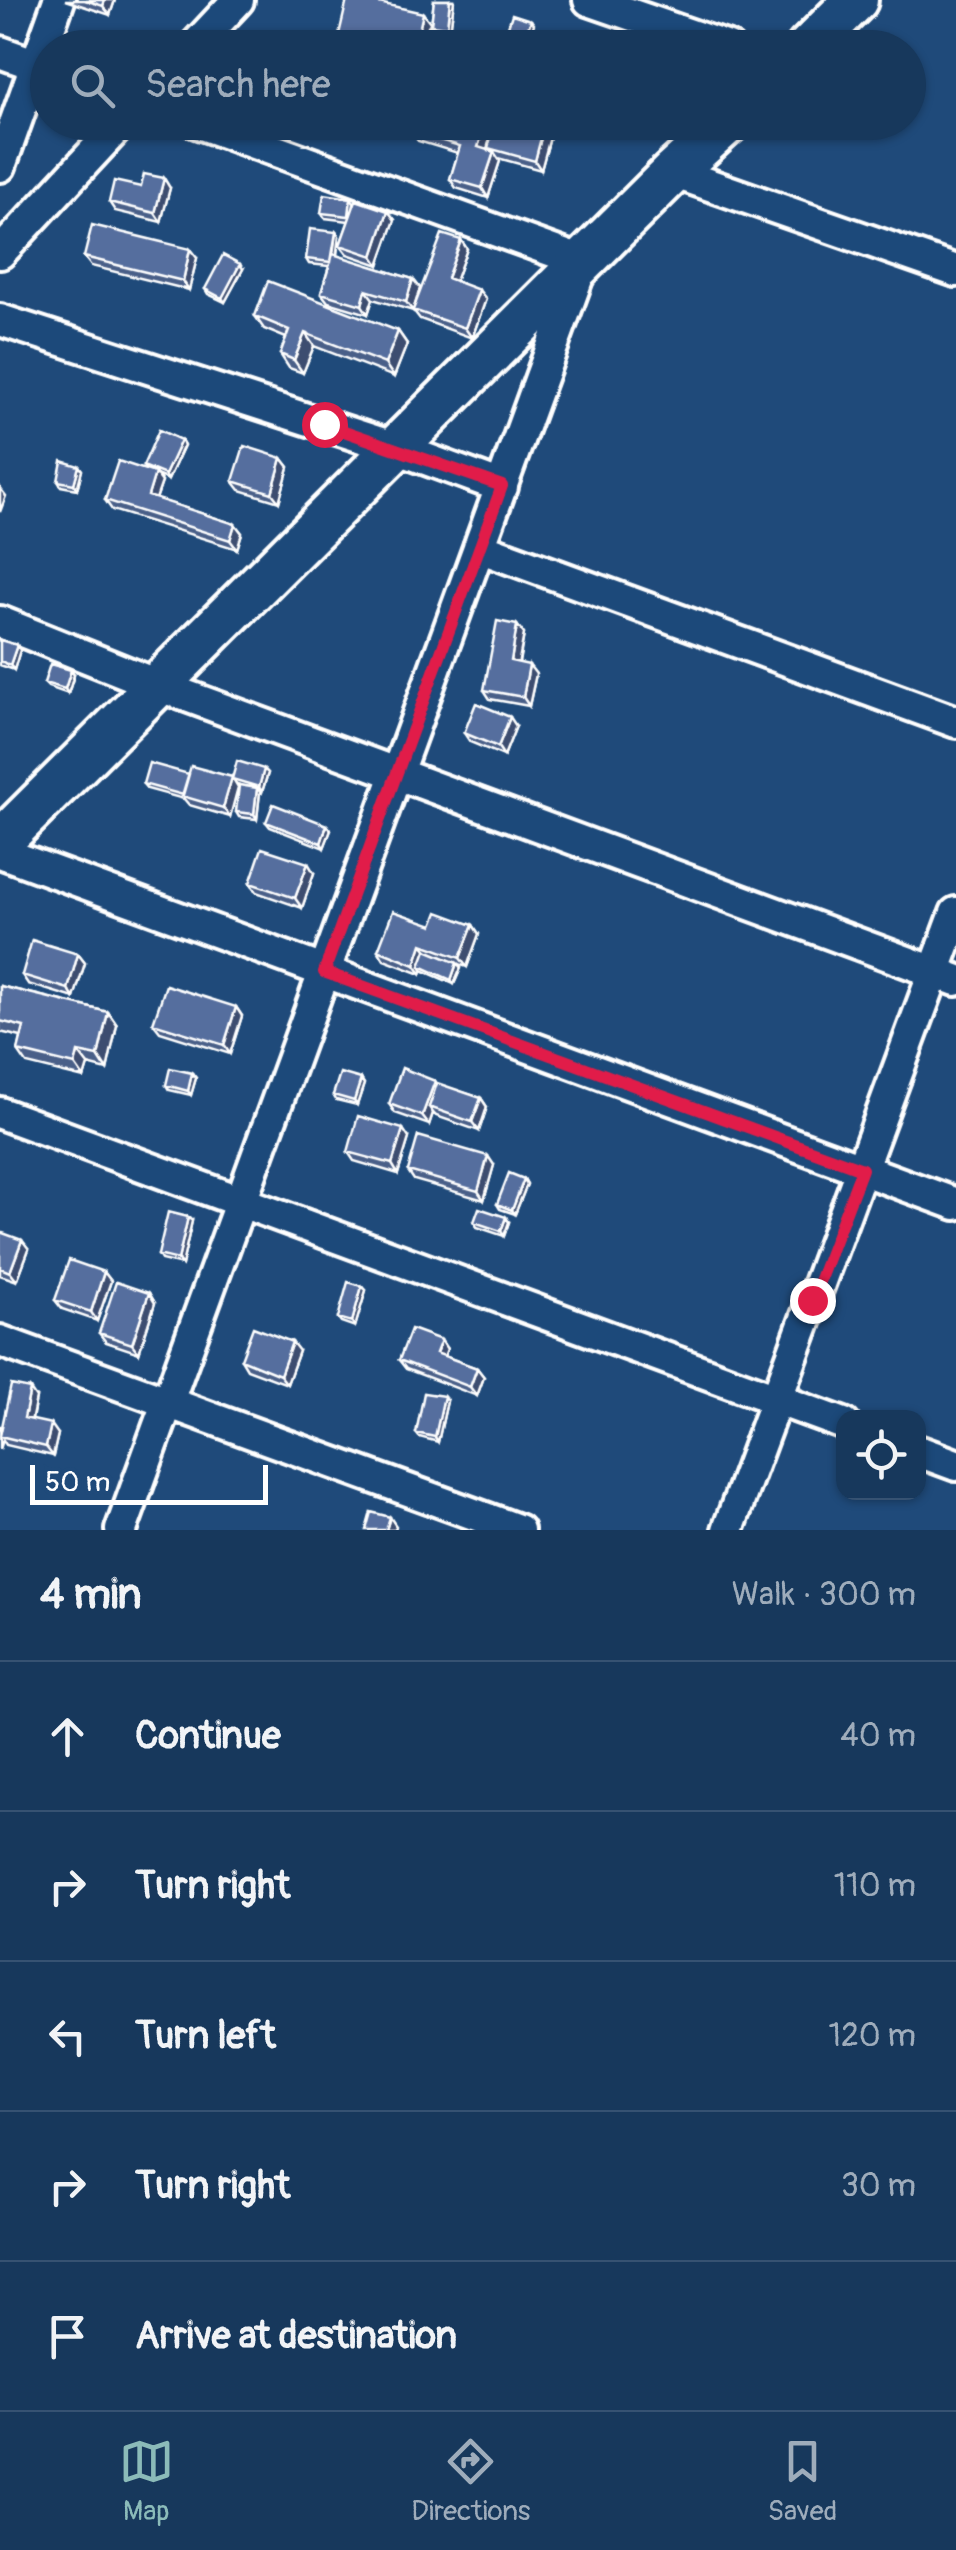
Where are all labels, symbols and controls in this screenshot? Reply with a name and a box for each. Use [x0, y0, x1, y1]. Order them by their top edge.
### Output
search box [30, 30, 926, 140]
icon: search [65, 58, 120, 113]
text: Search here [145, 61, 331, 109]
route start [302, 402, 348, 448]
route end [790, 1278, 836, 1324]
map controls [836, 1410, 926, 1500]
button: locate [836, 1410, 926, 1500]
scale bar [30, 1460, 268, 1504]
text: 50 m [45, 1465, 110, 1500]
text: 4 min [40, 1569, 142, 1621]
text: Walk · 300 m [732, 1575, 916, 1615]
icon: ahead [40, 1709, 95, 1764]
text: Continue [135, 1712, 281, 1760]
text: 40 m [840, 1716, 916, 1756]
icon: right [40, 1859, 95, 1914]
text: Turn right [135, 1862, 290, 1910]
text: 110 m [834, 1866, 916, 1906]
icon: left [40, 2009, 95, 2064]
text: Turn left [135, 2012, 276, 2060]
text: 120 m [828, 2016, 916, 2056]
icon: right [40, 2159, 95, 2214]
text: Turn right [135, 2162, 290, 2210]
text: 30 m [841, 2166, 916, 2206]
icon: arrive [40, 2309, 95, 2364]
text: Arrive at destination [135, 2312, 457, 2360]
tab: Map [119, 2434, 174, 2529]
tab: Directions [411, 2434, 530, 2529]
tab: Saved [768, 2434, 837, 2529]

